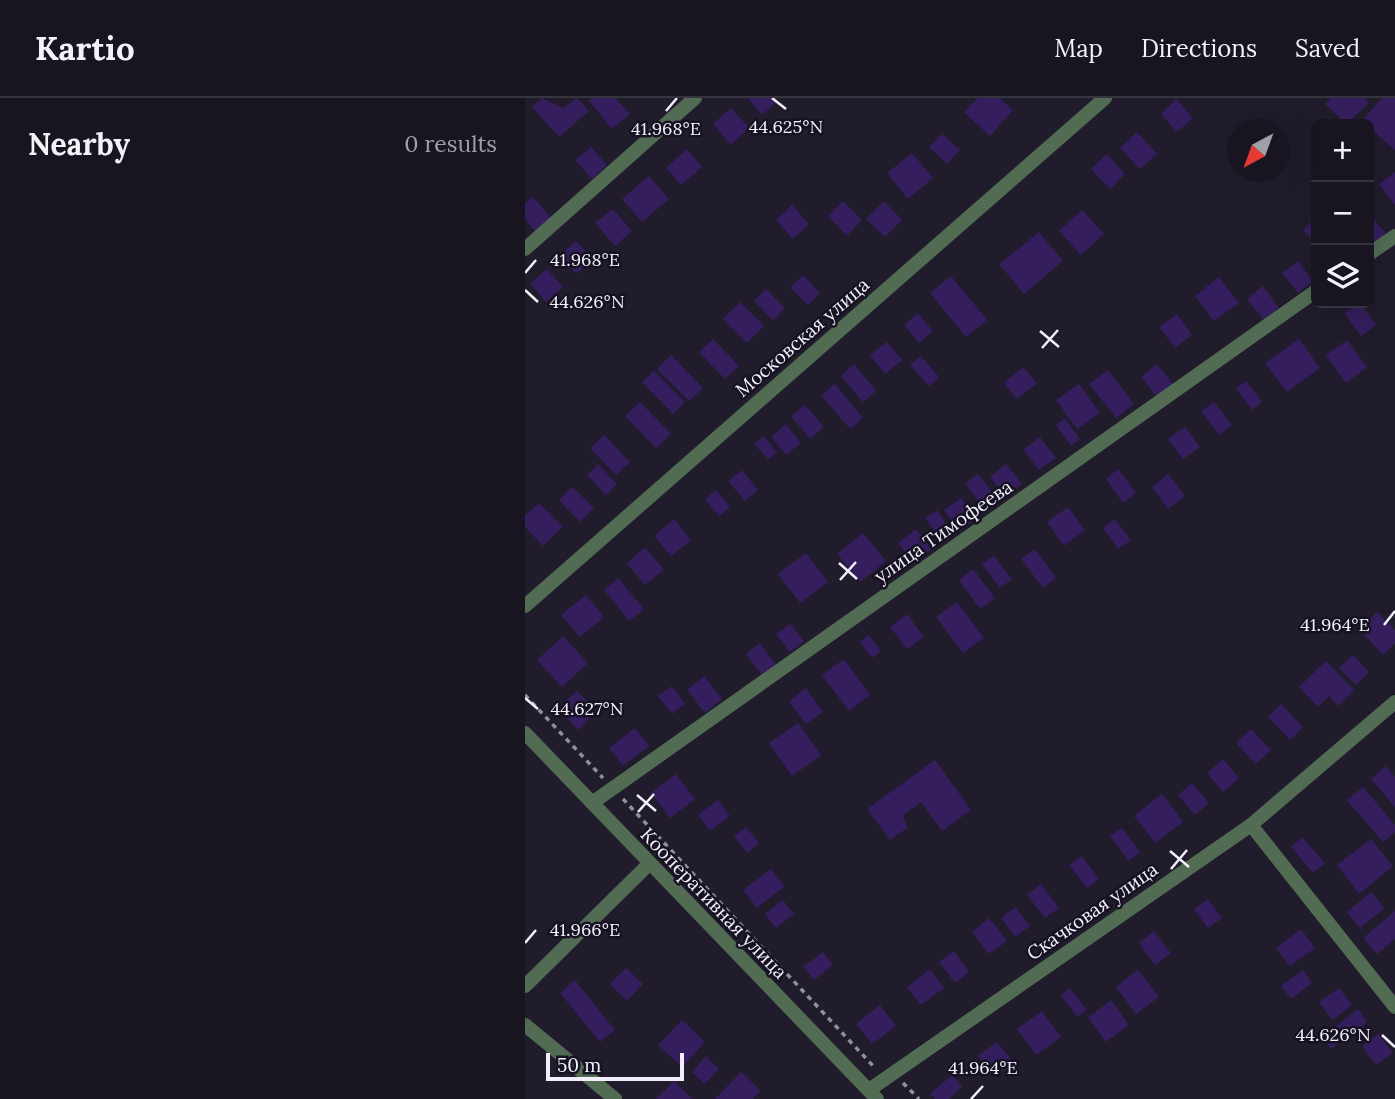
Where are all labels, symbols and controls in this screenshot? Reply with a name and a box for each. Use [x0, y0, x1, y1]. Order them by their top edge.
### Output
text: Kartio [35, 27, 135, 69]
text: Map [1054, 33, 1103, 64]
text: Directions [1141, 33, 1257, 64]
text: Saved [1295, 33, 1360, 64]
text: 44.625°N [749, 115, 823, 138]
text: 41.968°E [631, 117, 701, 140]
north arrow [1227, 119, 1290, 182]
map controls [1311, 119, 1374, 308]
button: + [1311, 119, 1374, 182]
text: Nearby [28, 125, 130, 163]
text: 0 results [404, 129, 497, 158]
button: − [1311, 182, 1374, 245]
button: layers [1311, 245, 1374, 308]
text: 41.968°E [550, 248, 620, 271]
street label: Московская улица [730, 272, 874, 402]
text: 44.626°N [549, 290, 625, 313]
street label: улица Тимофеева [869, 474, 1017, 588]
text: 41.964°E [1300, 613, 1370, 636]
text: 44.627°N [550, 697, 624, 720]
street label: Кооперативная улица [636, 822, 793, 984]
street label: Скачковая улица [1022, 857, 1162, 965]
text: 41.966°E [550, 918, 620, 941]
text: 44.626°N [1295, 1023, 1371, 1046]
scale bar [546, 1050, 684, 1082]
text: 50 m [557, 1053, 601, 1077]
text: 41.964°E [948, 1056, 1018, 1079]

